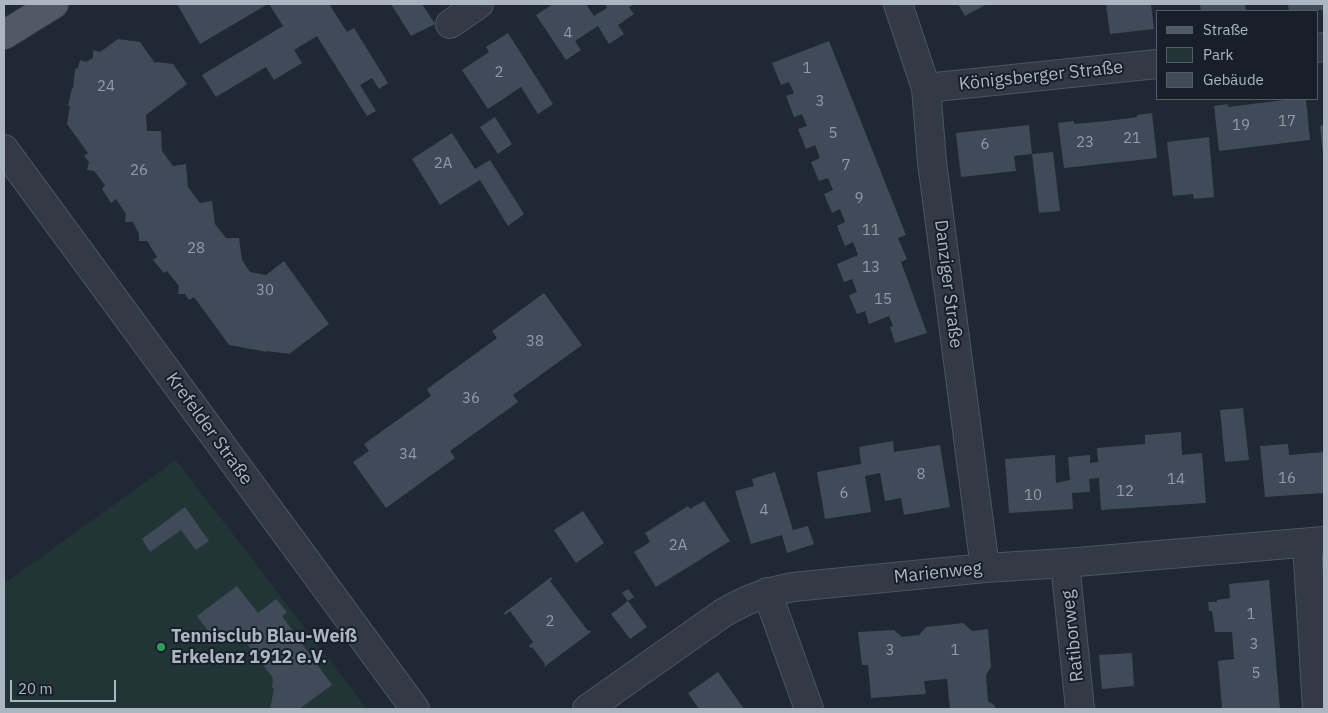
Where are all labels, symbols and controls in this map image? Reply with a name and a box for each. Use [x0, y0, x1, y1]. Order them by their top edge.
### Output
legend [1156, 10, 1318, 100]
text: Straße [1203, 20, 1248, 39]
house number: 4 [564, 25, 572, 43]
text: Park [1203, 45, 1233, 64]
street label: Königsberger Straße [958, 57, 1124, 95]
house number: 1 [803, 60, 811, 78]
house number: 2 [495, 64, 503, 82]
text: Gebäude [1203, 70, 1264, 89]
house number: 24 [97, 78, 115, 96]
house number: 3 [816, 93, 824, 111]
house number: 17 [1278, 113, 1296, 131]
house number: 19 [1232, 117, 1250, 135]
house number: 5 [829, 125, 837, 143]
house number: 21 [1123, 130, 1141, 148]
house number: 23 [1076, 134, 1094, 152]
house number: 6 [981, 136, 989, 154]
house number: 2A [434, 155, 452, 173]
house number: 7 [842, 157, 850, 175]
house number: 26 [130, 162, 148, 180]
house number: 9 [855, 190, 863, 208]
street label: Danziger Straße [929, 219, 967, 349]
house number: 11 [862, 222, 880, 240]
house number: 28 [187, 240, 205, 258]
house number: 13 [862, 259, 880, 277]
house number: 30 [256, 282, 274, 300]
house number: 15 [874, 291, 892, 309]
house number: 38 [526, 333, 544, 351]
street label: Krefelder Straße [161, 369, 257, 489]
house number: 36 [462, 390, 480, 408]
house number: 34 [399, 446, 417, 464]
house number: 8 [917, 466, 925, 484]
house number: 16 [1278, 470, 1296, 488]
house number: 14 [1167, 471, 1185, 489]
house number: 12 [1116, 483, 1134, 501]
house number: 6 [840, 485, 848, 503]
house number: 10 [1024, 487, 1042, 505]
house number: 4 [760, 502, 768, 520]
house number: 2A [669, 537, 687, 555]
street label: Marienweg [893, 558, 983, 588]
street label: Ratiborweg [1057, 589, 1089, 683]
house number: 1 [1247, 606, 1255, 624]
house number: 2 [546, 613, 554, 631]
place label: Tennisclub Blau-Weiß Erkelenz 1912 e.V. [171, 626, 357, 669]
house number: 3 [1250, 636, 1258, 654]
marker: Tennisclub Blau-Weiß Erkelenz 1912 e.V. [155, 641, 167, 653]
house number: 3 [886, 642, 894, 660]
house number: 1 [951, 642, 959, 660]
house number: 5 [1252, 665, 1260, 683]
scale bar [12, 670, 119, 702]
text: 20 m [18, 679, 53, 698]

